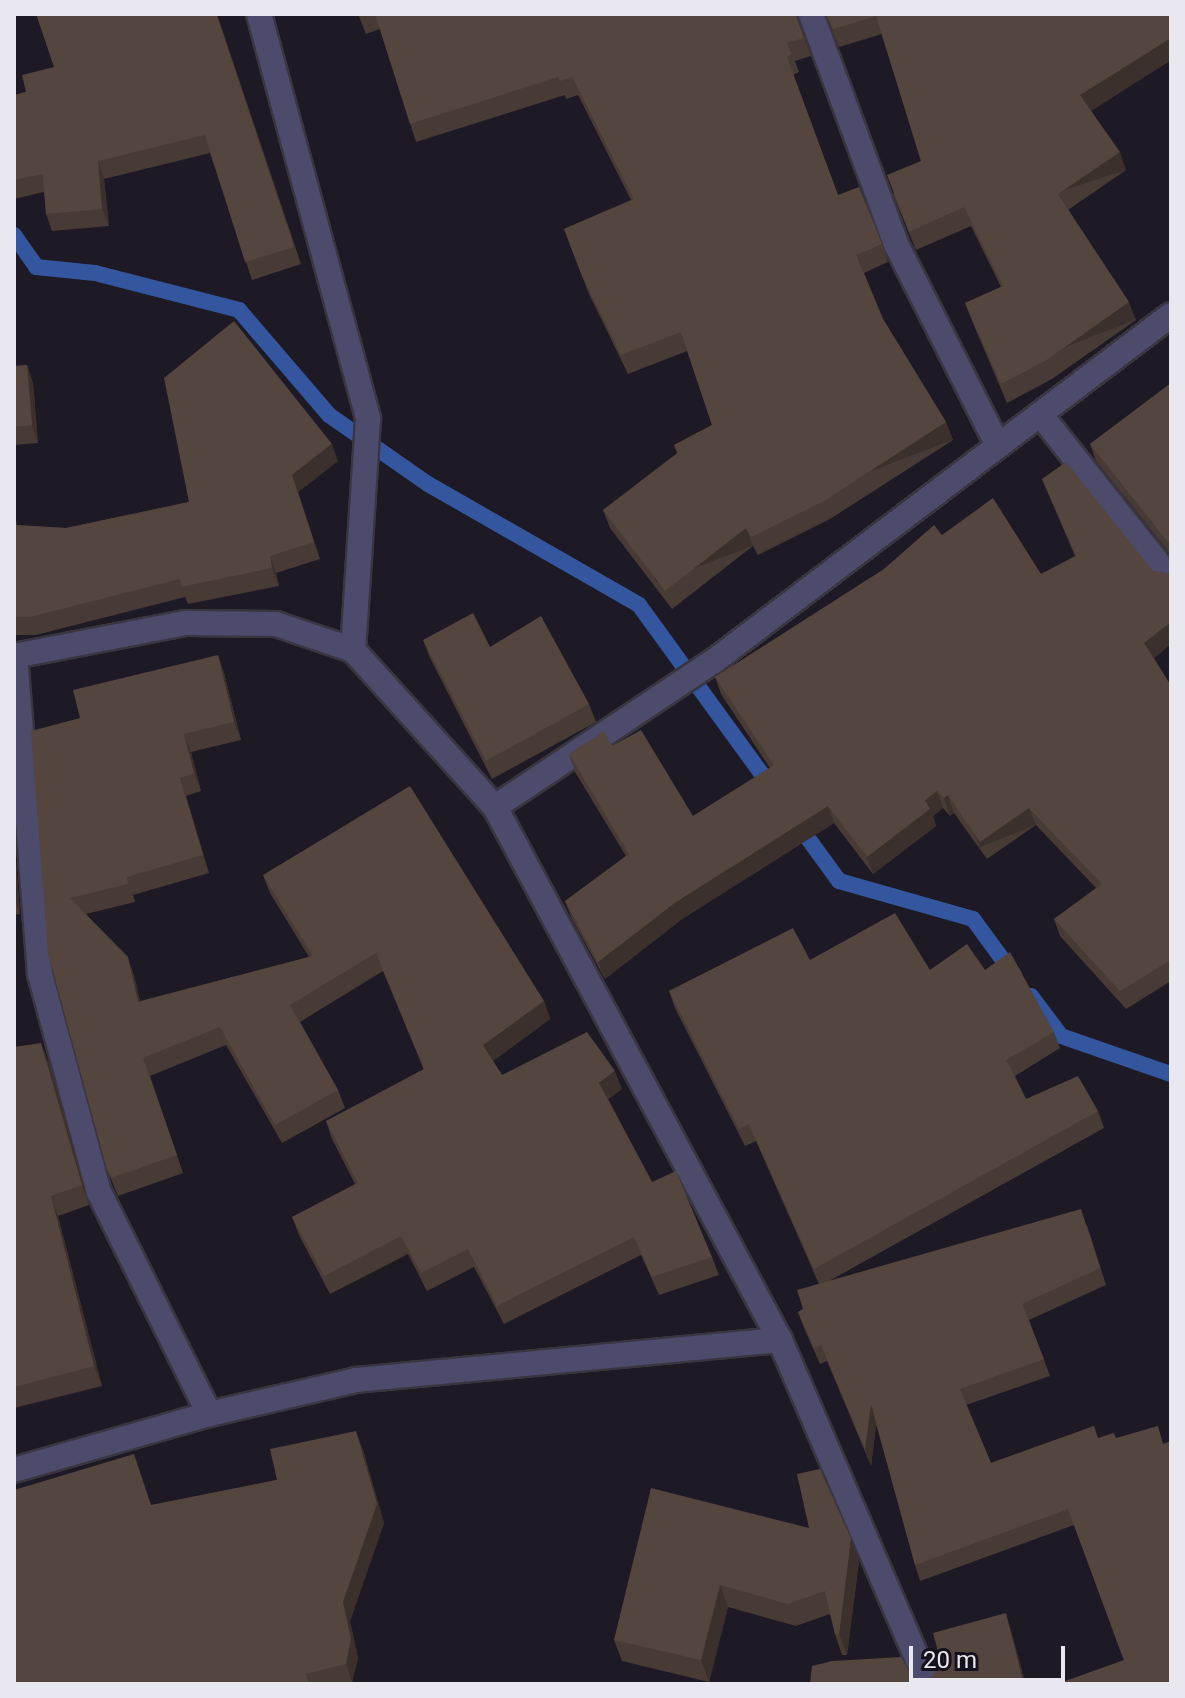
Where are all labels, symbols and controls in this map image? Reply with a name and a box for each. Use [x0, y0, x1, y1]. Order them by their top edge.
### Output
scale bar [913, 1630, 1069, 1680]
text: 20 m [923, 1646, 977, 1674]

